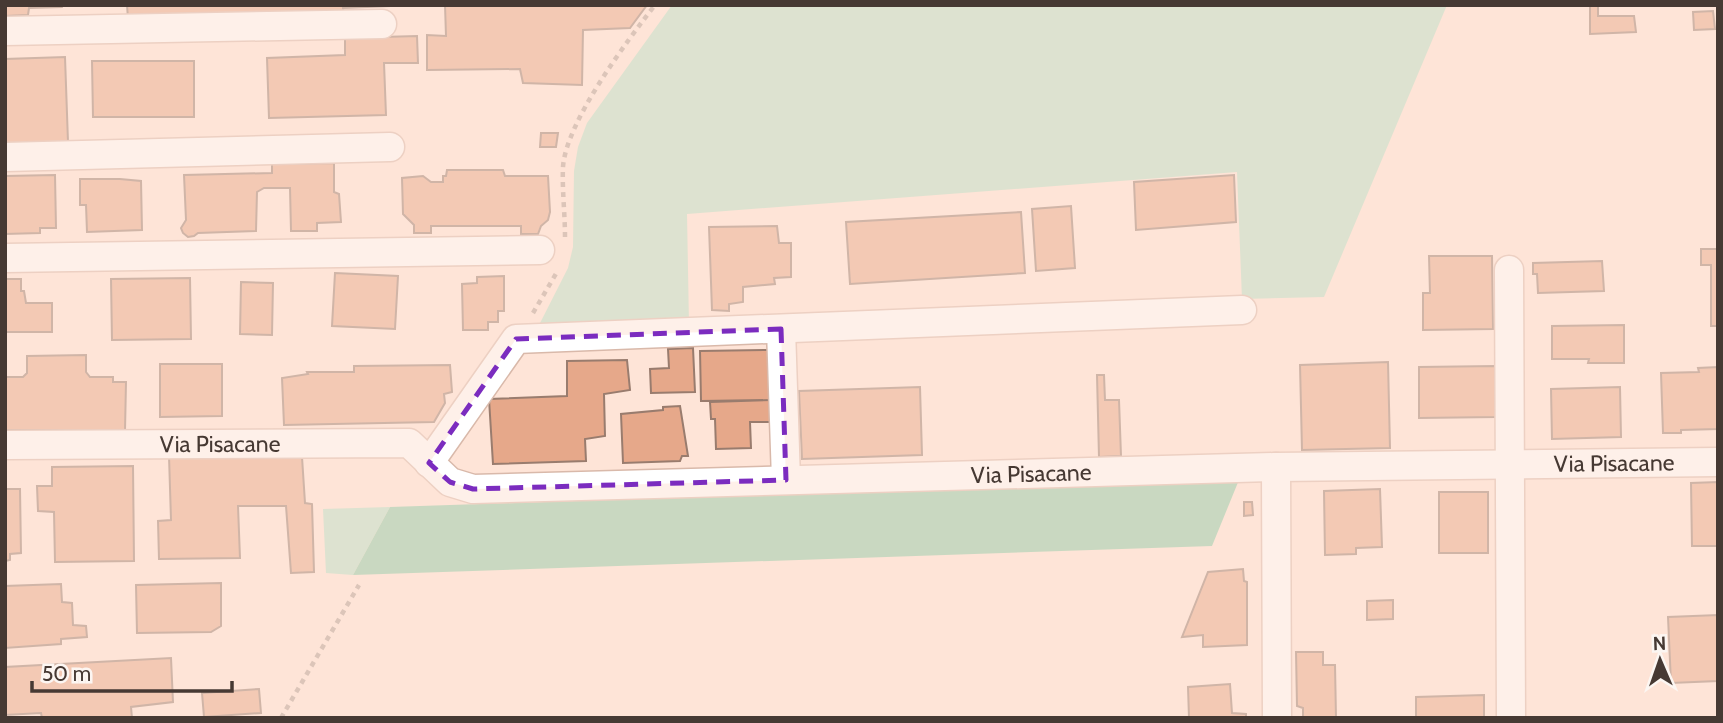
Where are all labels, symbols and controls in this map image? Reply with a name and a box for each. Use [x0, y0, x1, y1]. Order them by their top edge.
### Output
street label: Via Pisacane [160, 430, 281, 458]
street label: Via Pisacane [1553, 448, 1675, 478]
street label: Via Pisacane [970, 458, 1092, 489]
north arrow [1625, 625, 1695, 695]
text: N [1652, 632, 1667, 655]
scale bar [32, 650, 231, 694]
text: 50 m [42, 661, 91, 686]

